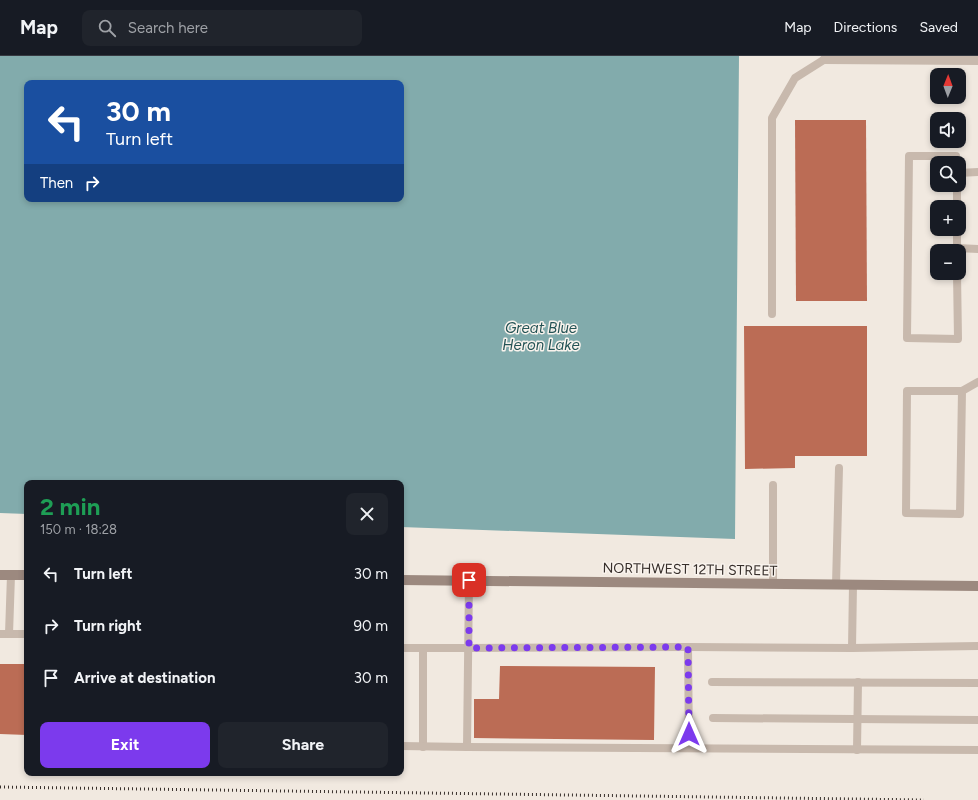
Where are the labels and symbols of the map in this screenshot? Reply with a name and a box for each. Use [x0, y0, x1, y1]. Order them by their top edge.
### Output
north arrow [930, 68, 966, 104]
water label: Great Blue Heron Lake [502, 319, 580, 354]
street label: NORTHWEST 12TH STREET [602, 559, 778, 580]
pin [452, 563, 486, 597]
position arrow [668, 713, 710, 755]

